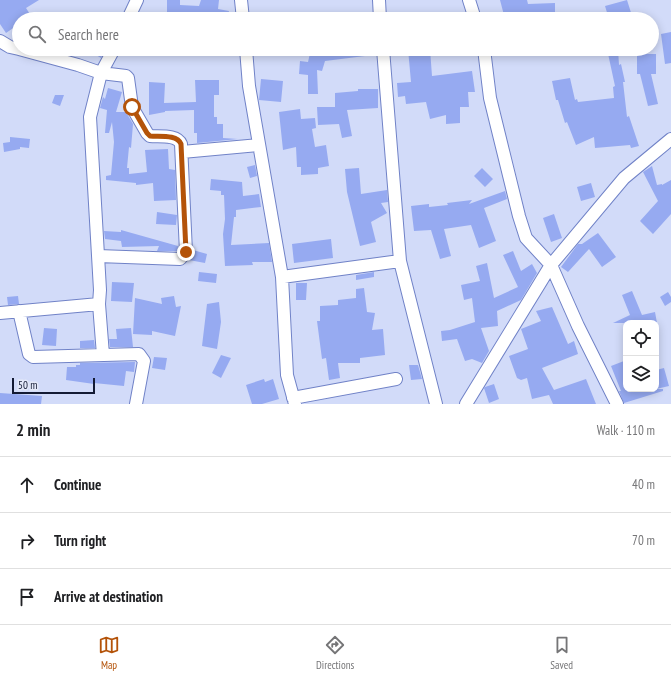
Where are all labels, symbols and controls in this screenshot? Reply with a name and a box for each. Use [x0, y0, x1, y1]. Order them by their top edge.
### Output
search box [12, 12, 659, 56]
icon: search [26, 23, 48, 45]
text: Search here [58, 25, 119, 44]
route start [123, 98, 141, 116]
route end [177, 243, 195, 261]
map controls [623, 320, 659, 392]
button: locate [623, 320, 659, 356]
button: layers [623, 356, 659, 392]
scale bar [12, 376, 95, 395]
text: 50 m [18, 378, 37, 392]
text: 2 min [16, 419, 50, 441]
text: Walk · 110 m [597, 422, 655, 439]
icon: ahead [16, 474, 38, 496]
text: Continue [54, 475, 101, 494]
text: 40 m [632, 476, 655, 493]
icon: right [16, 530, 38, 552]
text: Turn right [54, 531, 106, 550]
text: 70 m [632, 532, 655, 549]
icon: arrive [16, 586, 38, 608]
text: Arrive at destination [54, 587, 163, 606]
tab: Map [98, 634, 120, 672]
tab: Directions [316, 634, 354, 672]
tab: Saved [550, 634, 573, 672]

